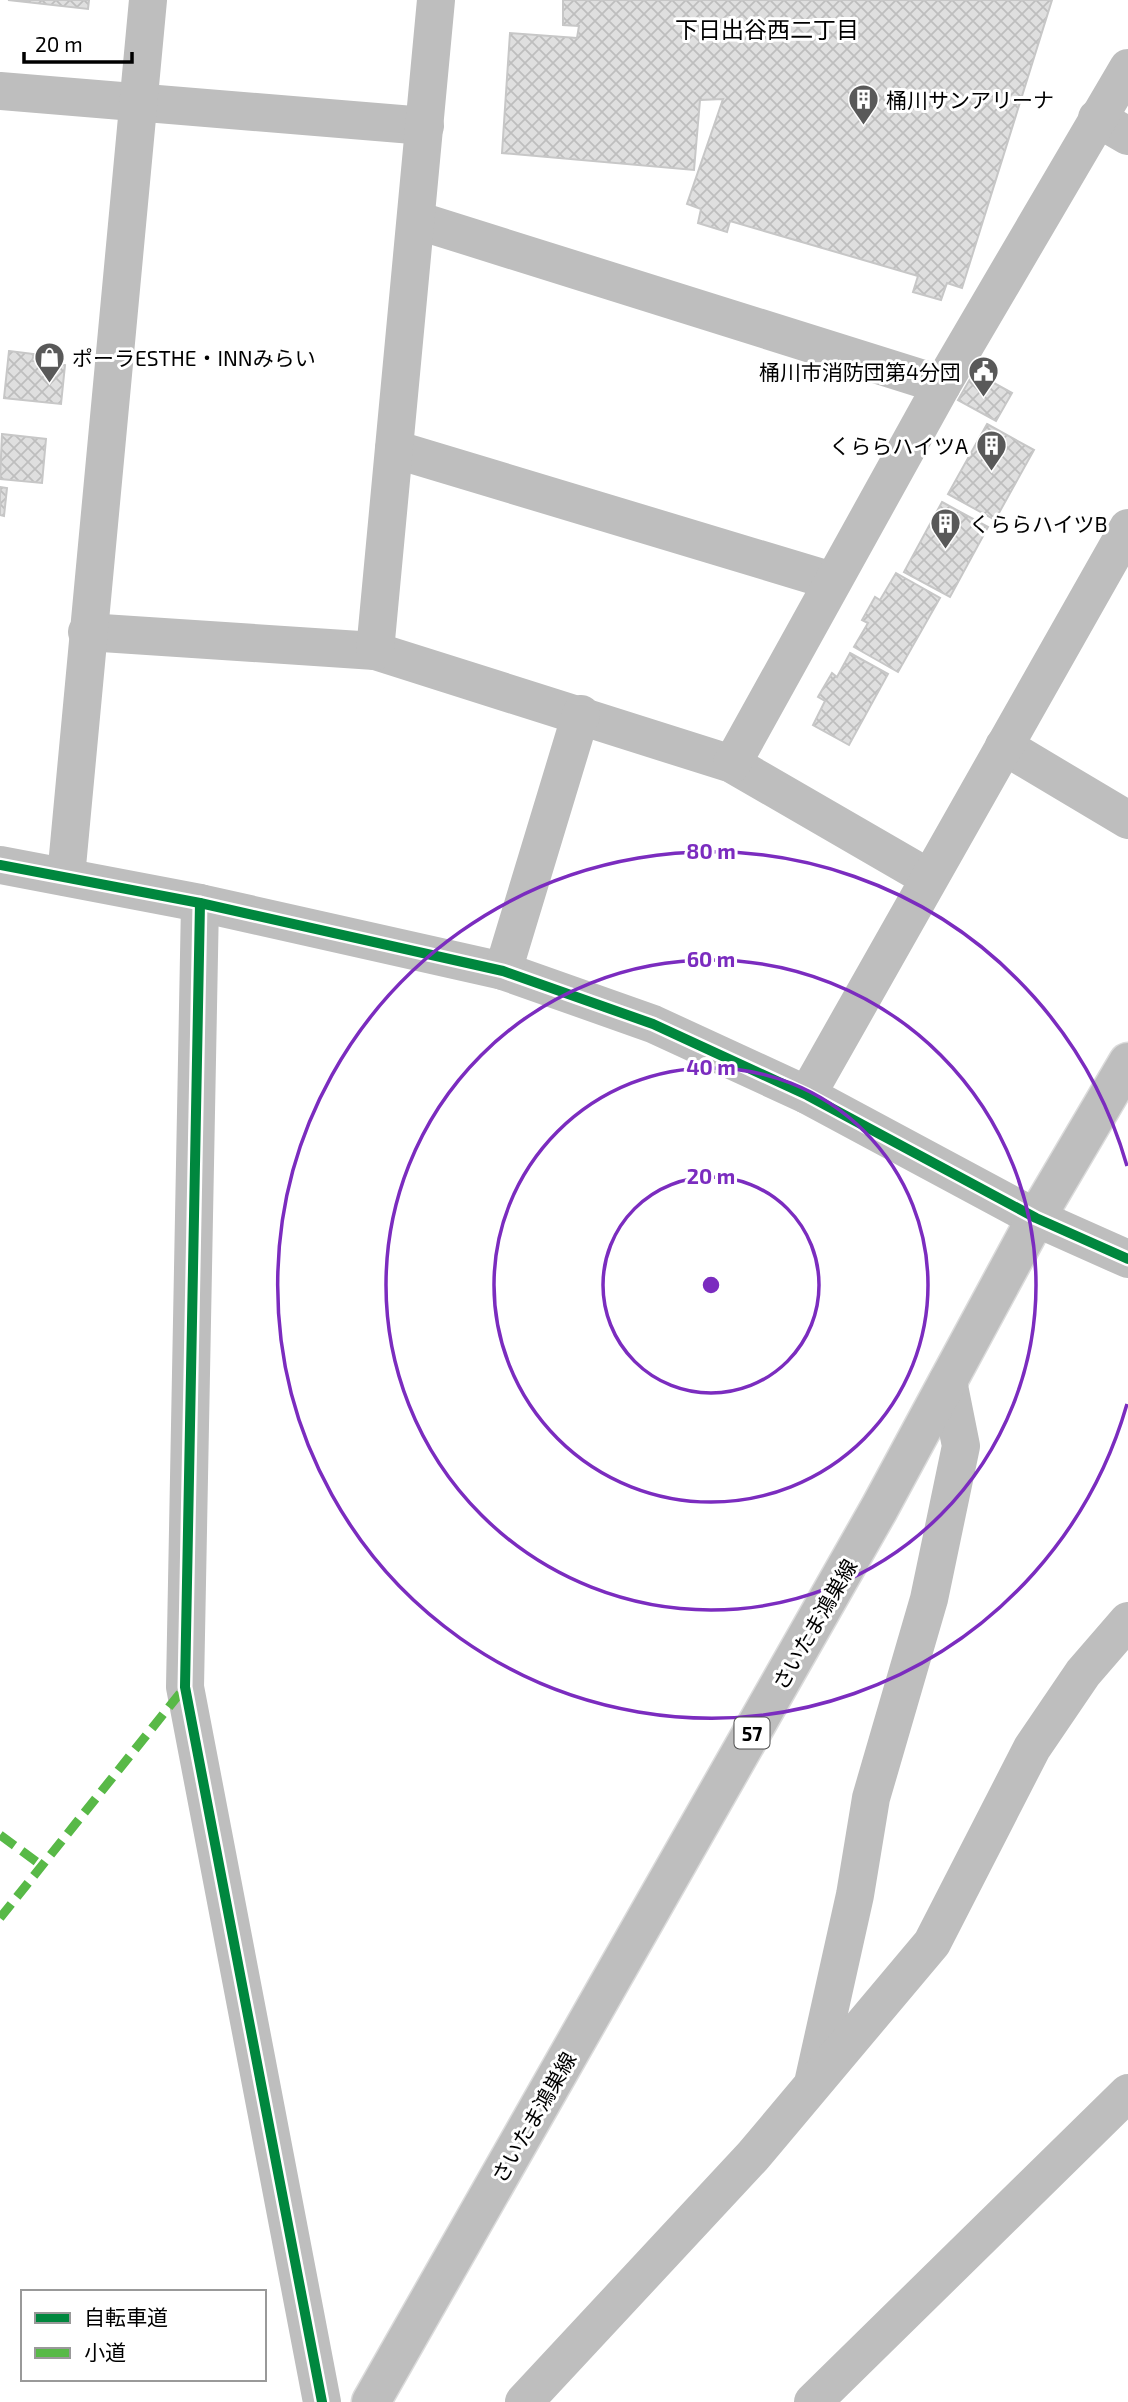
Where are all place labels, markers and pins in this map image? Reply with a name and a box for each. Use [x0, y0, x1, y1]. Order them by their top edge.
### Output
building icon: 桶川サンアリーナ [846, 82, 880, 126]
place label: 桶川サンアリーナ [886, 87, 1054, 112]
shop icon: ポーラESTHE・INNみらい [32, 340, 66, 384]
place label: ポーラESTHE・INNみらい [72, 345, 316, 370]
public building icon: 桶川市消防団第4分団 [967, 354, 1001, 398]
place label: 桶川市消防団第4分団 [759, 359, 961, 384]
building icon: くららハイツA [974, 428, 1008, 472]
place label: くららハイツA [829, 433, 968, 458]
building icon: くららハイツB [929, 506, 963, 550]
place label: くららハイツB [969, 511, 1108, 536]
centre of rings [699, 1273, 723, 1297]

